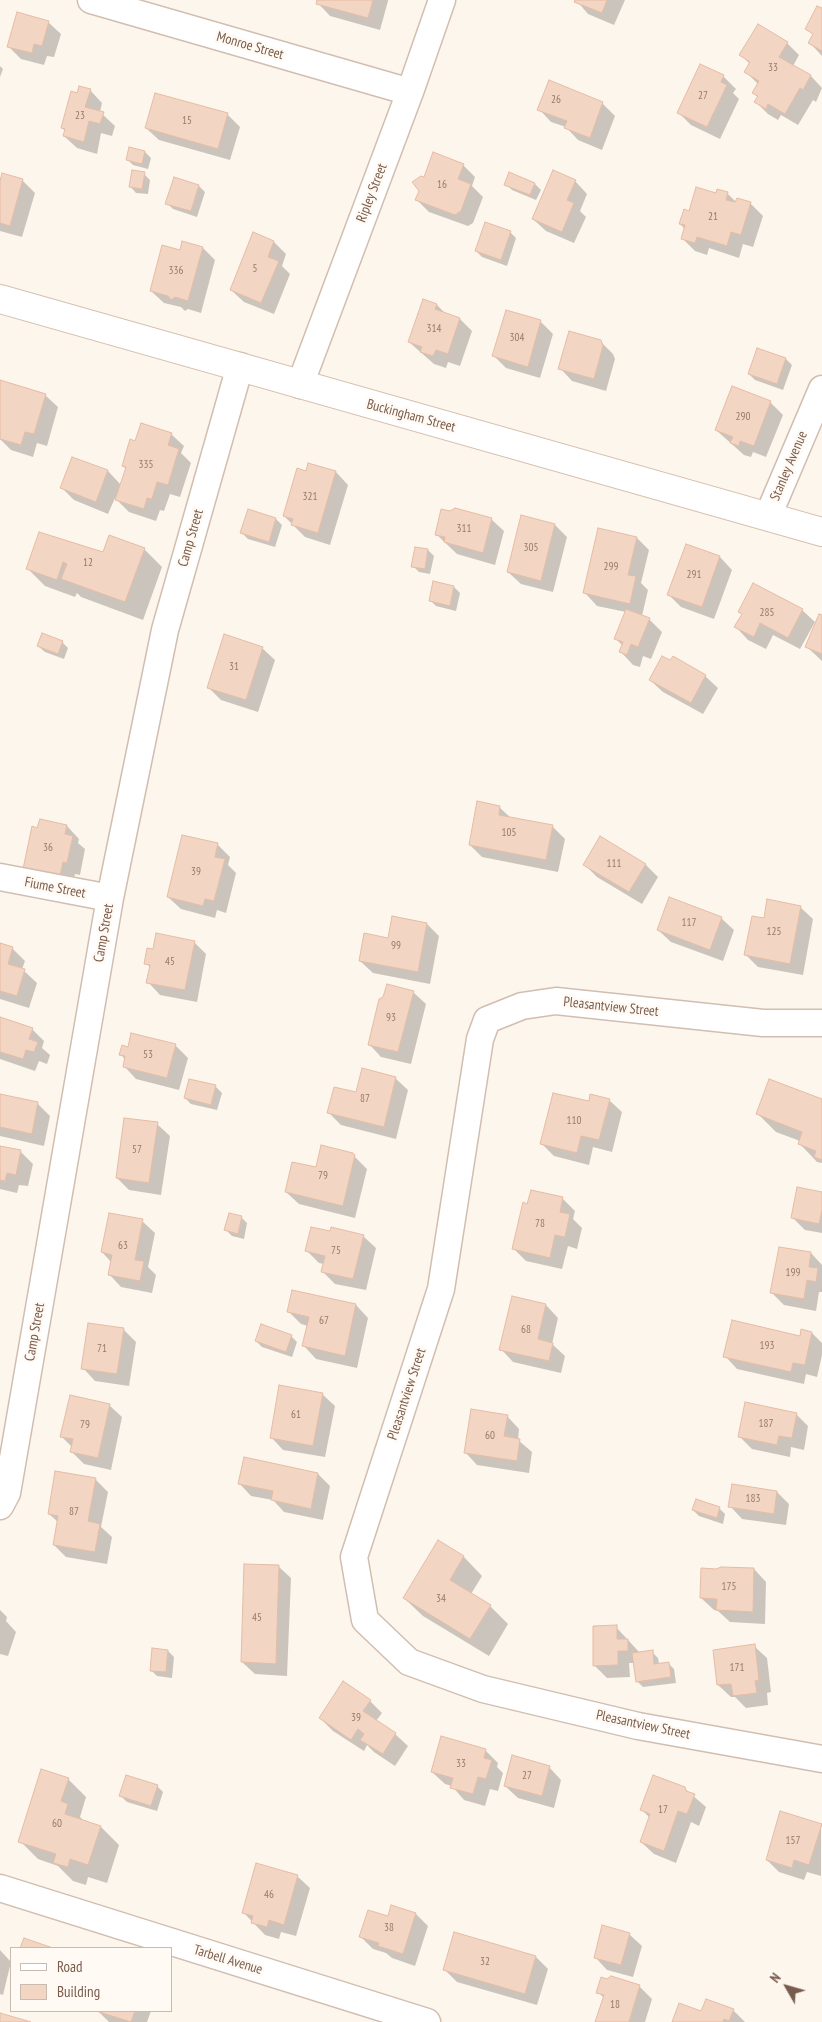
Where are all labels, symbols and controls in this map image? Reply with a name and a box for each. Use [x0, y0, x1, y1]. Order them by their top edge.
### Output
street label: Monroe Street [215, 28, 285, 64]
house number: 33 [768, 61, 778, 75]
house number: 27 [698, 89, 708, 103]
house number: 26 [551, 93, 561, 107]
house number: 23 [75, 109, 85, 123]
house number: 15 [182, 114, 192, 128]
street label: Ripley Street [353, 161, 391, 225]
house number: 16 [437, 178, 447, 192]
house number: 21 [708, 210, 718, 224]
house number: 5 [253, 262, 257, 276]
house number: 336 [169, 264, 183, 278]
house number: 314 [427, 322, 441, 336]
house number: 304 [510, 331, 524, 345]
street label: Buckingham Street [365, 396, 457, 436]
house number: 290 [736, 410, 750, 424]
street label: Stanley Avenue [767, 429, 811, 503]
house number: 335 [139, 458, 153, 472]
house number: 321 [303, 490, 317, 504]
street label: Camp Street [175, 507, 207, 569]
house number: 311 [457, 522, 471, 536]
house number: 305 [524, 541, 538, 555]
house number: 12 [83, 556, 93, 570]
house number: 299 [604, 560, 618, 574]
house number: 291 [687, 568, 701, 582]
house number: 285 [760, 606, 774, 620]
house number: 31 [229, 660, 239, 674]
house number: 105 [502, 826, 516, 840]
house number: 36 [43, 841, 53, 855]
house number: 111 [607, 857, 621, 871]
house number: 39 [191, 865, 201, 879]
street label: Fiume Street [23, 874, 87, 902]
street label: Camp Street [91, 902, 117, 964]
house number: 117 [682, 916, 696, 930]
house number: 125 [767, 925, 781, 939]
house number: 99 [391, 939, 401, 953]
house number: 45 [165, 955, 175, 969]
street label: Pleasantview Street [563, 994, 659, 1020]
house number: 93 [386, 1011, 396, 1025]
house number: 53 [143, 1048, 153, 1062]
house number: 87 [360, 1092, 370, 1106]
house number: 110 [567, 1114, 581, 1128]
house number: 57 [132, 1143, 142, 1157]
house number: 79 [318, 1169, 328, 1183]
house number: 78 [535, 1217, 545, 1231]
house number: 63 [118, 1239, 128, 1253]
house number: 75 [331, 1244, 341, 1258]
house number: 199 [786, 1266, 800, 1280]
street label: Camp Street [22, 1301, 48, 1363]
house number: 67 [319, 1314, 329, 1328]
house number: 68 [521, 1323, 531, 1337]
house number: 193 [760, 1339, 774, 1353]
house number: 71 [97, 1342, 107, 1356]
street label: Pleasantview Street [384, 1346, 430, 1442]
house number: 61 [291, 1408, 301, 1422]
house number: 187 [759, 1417, 773, 1431]
house number: 79 [80, 1418, 90, 1432]
house number: 60 [485, 1429, 495, 1443]
house number: 183 [746, 1492, 760, 1506]
house number: 87 [69, 1505, 79, 1519]
house number: 175 [722, 1580, 736, 1594]
house number: 34 [436, 1592, 446, 1606]
house number: 45 [252, 1611, 262, 1625]
house number: 171 [730, 1661, 744, 1675]
street label: Pleasantview Street [595, 1707, 691, 1743]
house number: 39 [351, 1711, 361, 1725]
house number: 33 [456, 1757, 466, 1771]
house number: 27 [522, 1769, 532, 1783]
house number: 17 [658, 1803, 668, 1817]
house number: 60 [52, 1817, 62, 1831]
house number: 157 [786, 1834, 800, 1848]
house number: 46 [264, 1888, 274, 1902]
house number: 38 [384, 1921, 394, 1935]
street label: Tarbell Avenue [191, 1942, 265, 1978]
legend [10, 1947, 172, 2012]
house number: 32 [480, 1955, 490, 1969]
text: Road [57, 1957, 83, 1976]
north arrow [762, 1962, 812, 2012]
text: N [766, 1969, 785, 1986]
text: Building [57, 1982, 100, 2001]
house number: 18 [610, 1998, 620, 2012]

